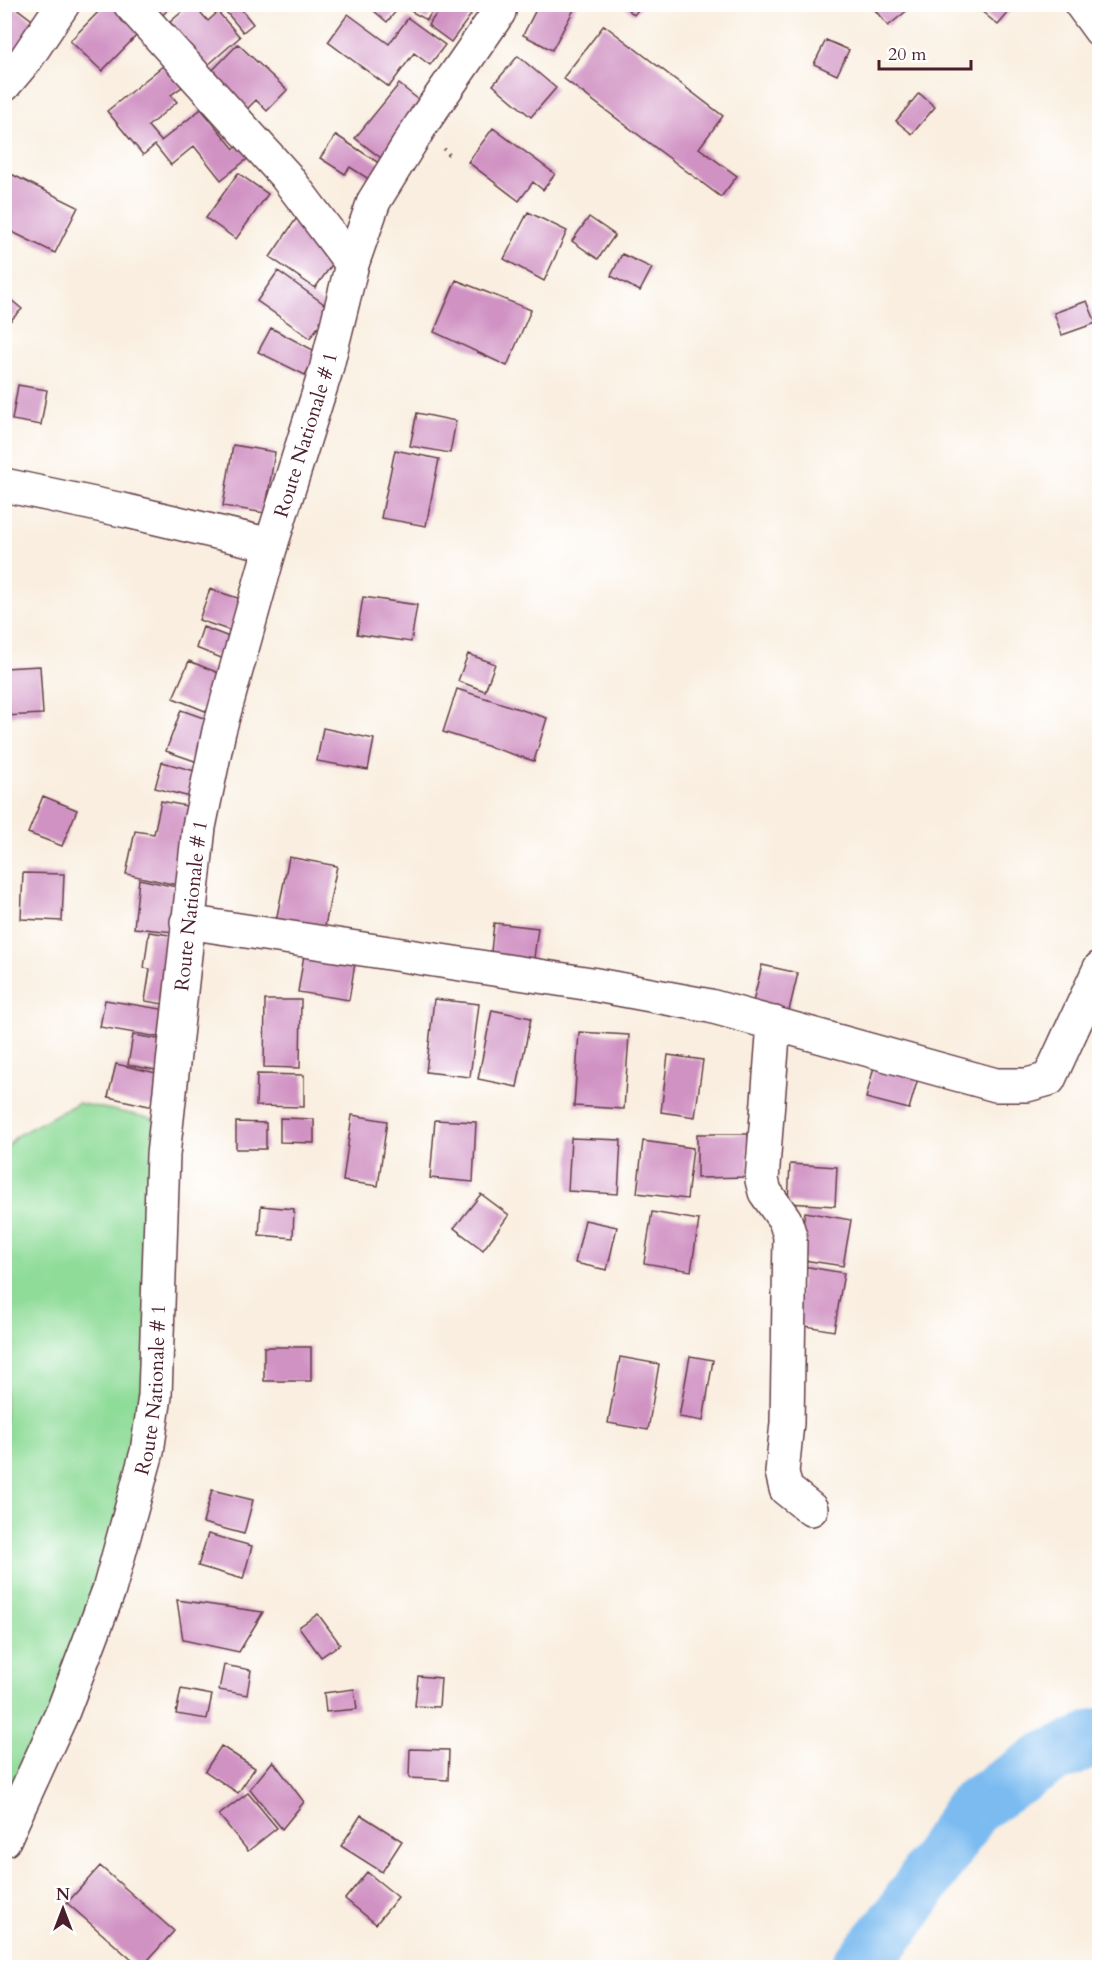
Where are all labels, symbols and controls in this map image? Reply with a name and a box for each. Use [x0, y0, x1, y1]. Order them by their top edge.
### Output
scale bar [879, 33, 970, 71]
text: 20 m [888, 42, 927, 67]
street label: Route Nationale # 1 [268, 349, 344, 521]
street label: Route Nationale # 1 [168, 818, 214, 993]
street label: Route Nationale # 1 [128, 1304, 172, 1478]
north arrow [33, 1879, 93, 1939]
text: N [56, 1884, 70, 1906]

